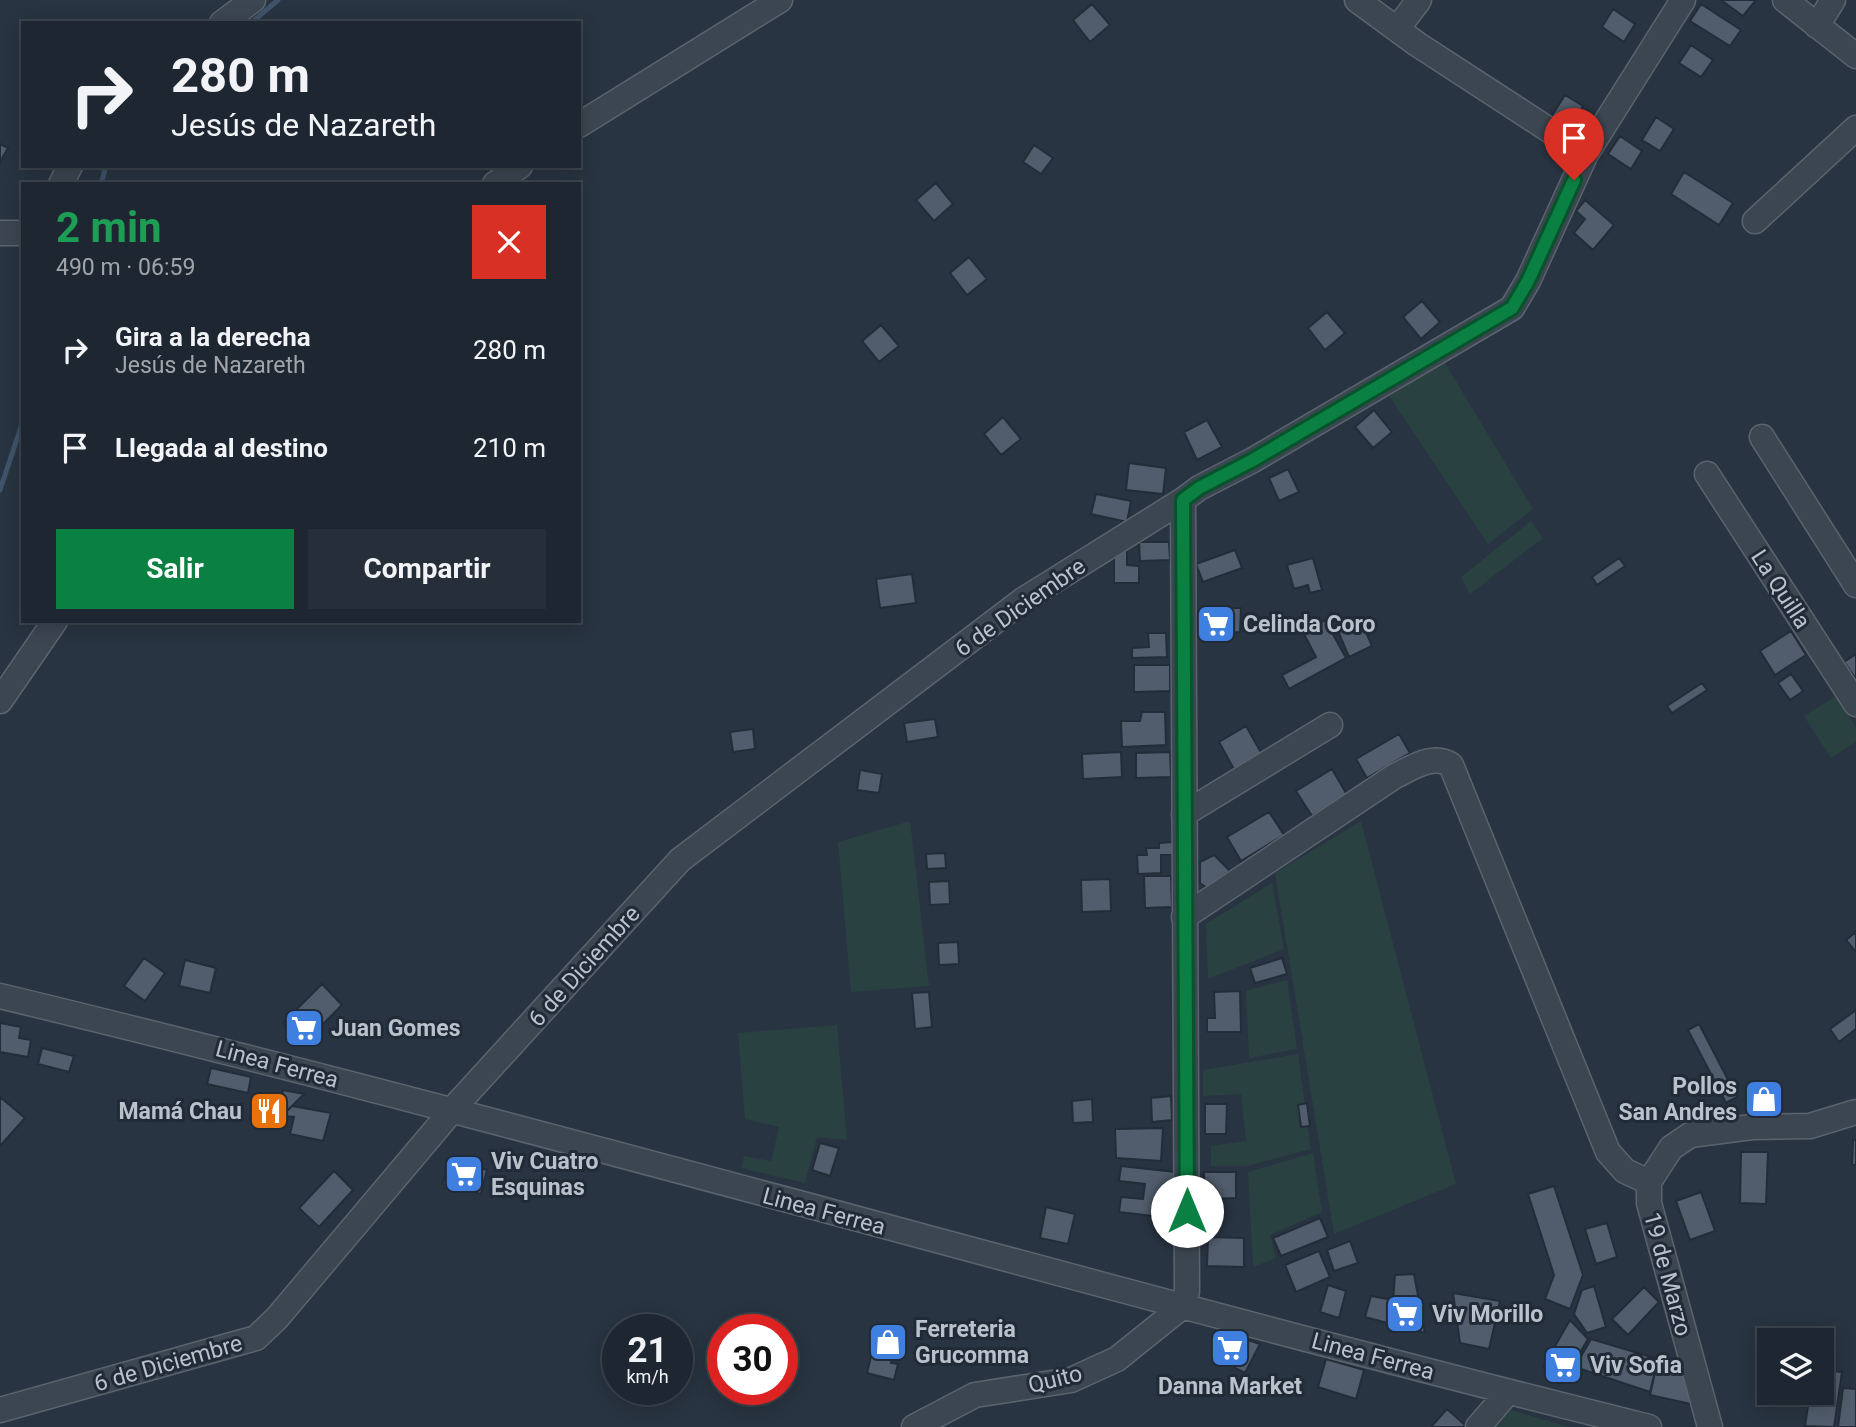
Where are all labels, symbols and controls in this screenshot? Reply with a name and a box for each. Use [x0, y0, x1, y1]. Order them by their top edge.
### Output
text: 280 m [171, 47, 310, 104]
icon: right [56, 49, 147, 140]
text: Jesús de Nazareth [171, 106, 436, 144]
pin [1544, 108, 1604, 180]
icon: arrive [1555, 119, 1593, 157]
text: 2 min [56, 203, 162, 252]
button: close [472, 205, 546, 279]
text: 490 m · 06:59 [56, 254, 195, 281]
text: Gira a la derecha [115, 322, 311, 352]
icon: right [56, 331, 94, 369]
text: 280 m [473, 335, 546, 365]
text: Jesús de Nazareth [115, 352, 306, 379]
icon: arrive [56, 429, 94, 467]
text: Llegada al destino [115, 433, 328, 463]
text: 210 m [473, 433, 546, 463]
button: Salir [56, 529, 294, 609]
button: Compartir [308, 529, 546, 609]
street label: La Quilla [1745, 545, 1816, 634]
street label: 6 de Diciembre [950, 553, 1091, 662]
supermarket icon: Celinda Coro [1195, 603, 1237, 645]
place label: Celinda Coro [1243, 611, 1376, 638]
street label: 6 de Diciembre [523, 900, 646, 1032]
supermarket icon: Juan Gomes [283, 1007, 325, 1049]
place label: Juan Gomes [331, 1015, 460, 1042]
street label: Linea Ferrea [213, 1035, 341, 1094]
place label: Pollos San Andres [1619, 1073, 1737, 1126]
shop icon: Pollos San Andres [1743, 1078, 1785, 1120]
restaurant icon: Mamá Chau [248, 1090, 290, 1132]
place label: Mamá Chau [118, 1098, 242, 1125]
place label: Viv Cuatro Esquinas [491, 1148, 599, 1201]
supermarket icon: Viv Cuatro Esquinas [443, 1153, 485, 1195]
position arrow [1150, 1174, 1224, 1248]
street label: Linea Ferrea [760, 1182, 888, 1241]
street label: 19 de Marzo [1638, 1209, 1697, 1339]
supermarket icon: Viv Morillo [1384, 1293, 1426, 1335]
place label: Viv Morillo [1432, 1301, 1543, 1328]
speed limit sign: 30 [707, 1314, 798, 1405]
place label: Ferreteria Grucomma [915, 1316, 1029, 1369]
shop icon: Ferreteria Grucomma [867, 1321, 909, 1363]
supermarket icon: Danna Market [1209, 1327, 1251, 1369]
street label: Linea Ferrea [1309, 1327, 1437, 1386]
map controls [1757, 1328, 1834, 1405]
button: layers [1757, 1328, 1834, 1405]
street label: 6 de Diciembre [91, 1329, 245, 1398]
text: 21 [627, 1330, 668, 1371]
supermarket icon: Viv Sofia [1542, 1344, 1584, 1386]
place label: Viv Sofia [1590, 1352, 1682, 1379]
street label: Quito [1025, 1360, 1085, 1399]
text: km/h [626, 1366, 669, 1387]
place label: Danna Market [1158, 1373, 1302, 1400]

